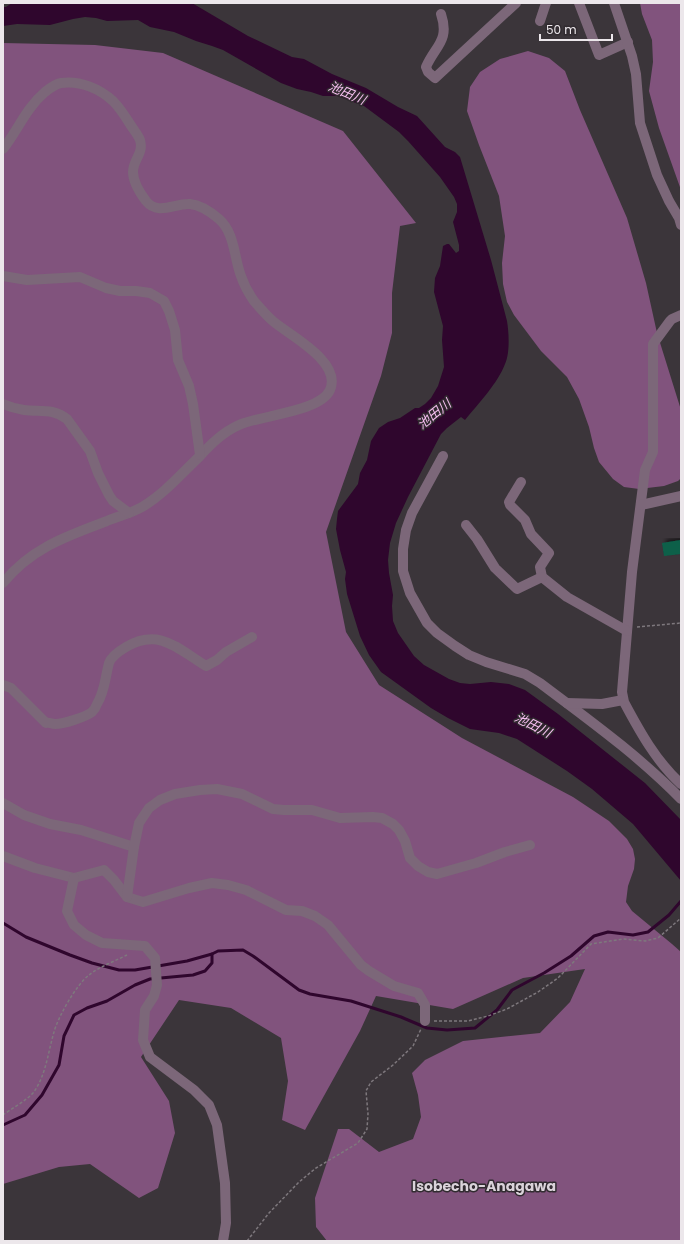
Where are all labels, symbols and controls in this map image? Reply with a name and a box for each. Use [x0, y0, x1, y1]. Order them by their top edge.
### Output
scale bar [540, 16, 612, 42]
text: 50 m [546, 21, 577, 38]
water label: 池田川 [325, 77, 370, 110]
water label: 池田川 [413, 393, 457, 434]
water label: 池田川 [511, 708, 556, 743]
district label: Isobecho-Anagawa [412, 1176, 556, 1196]

